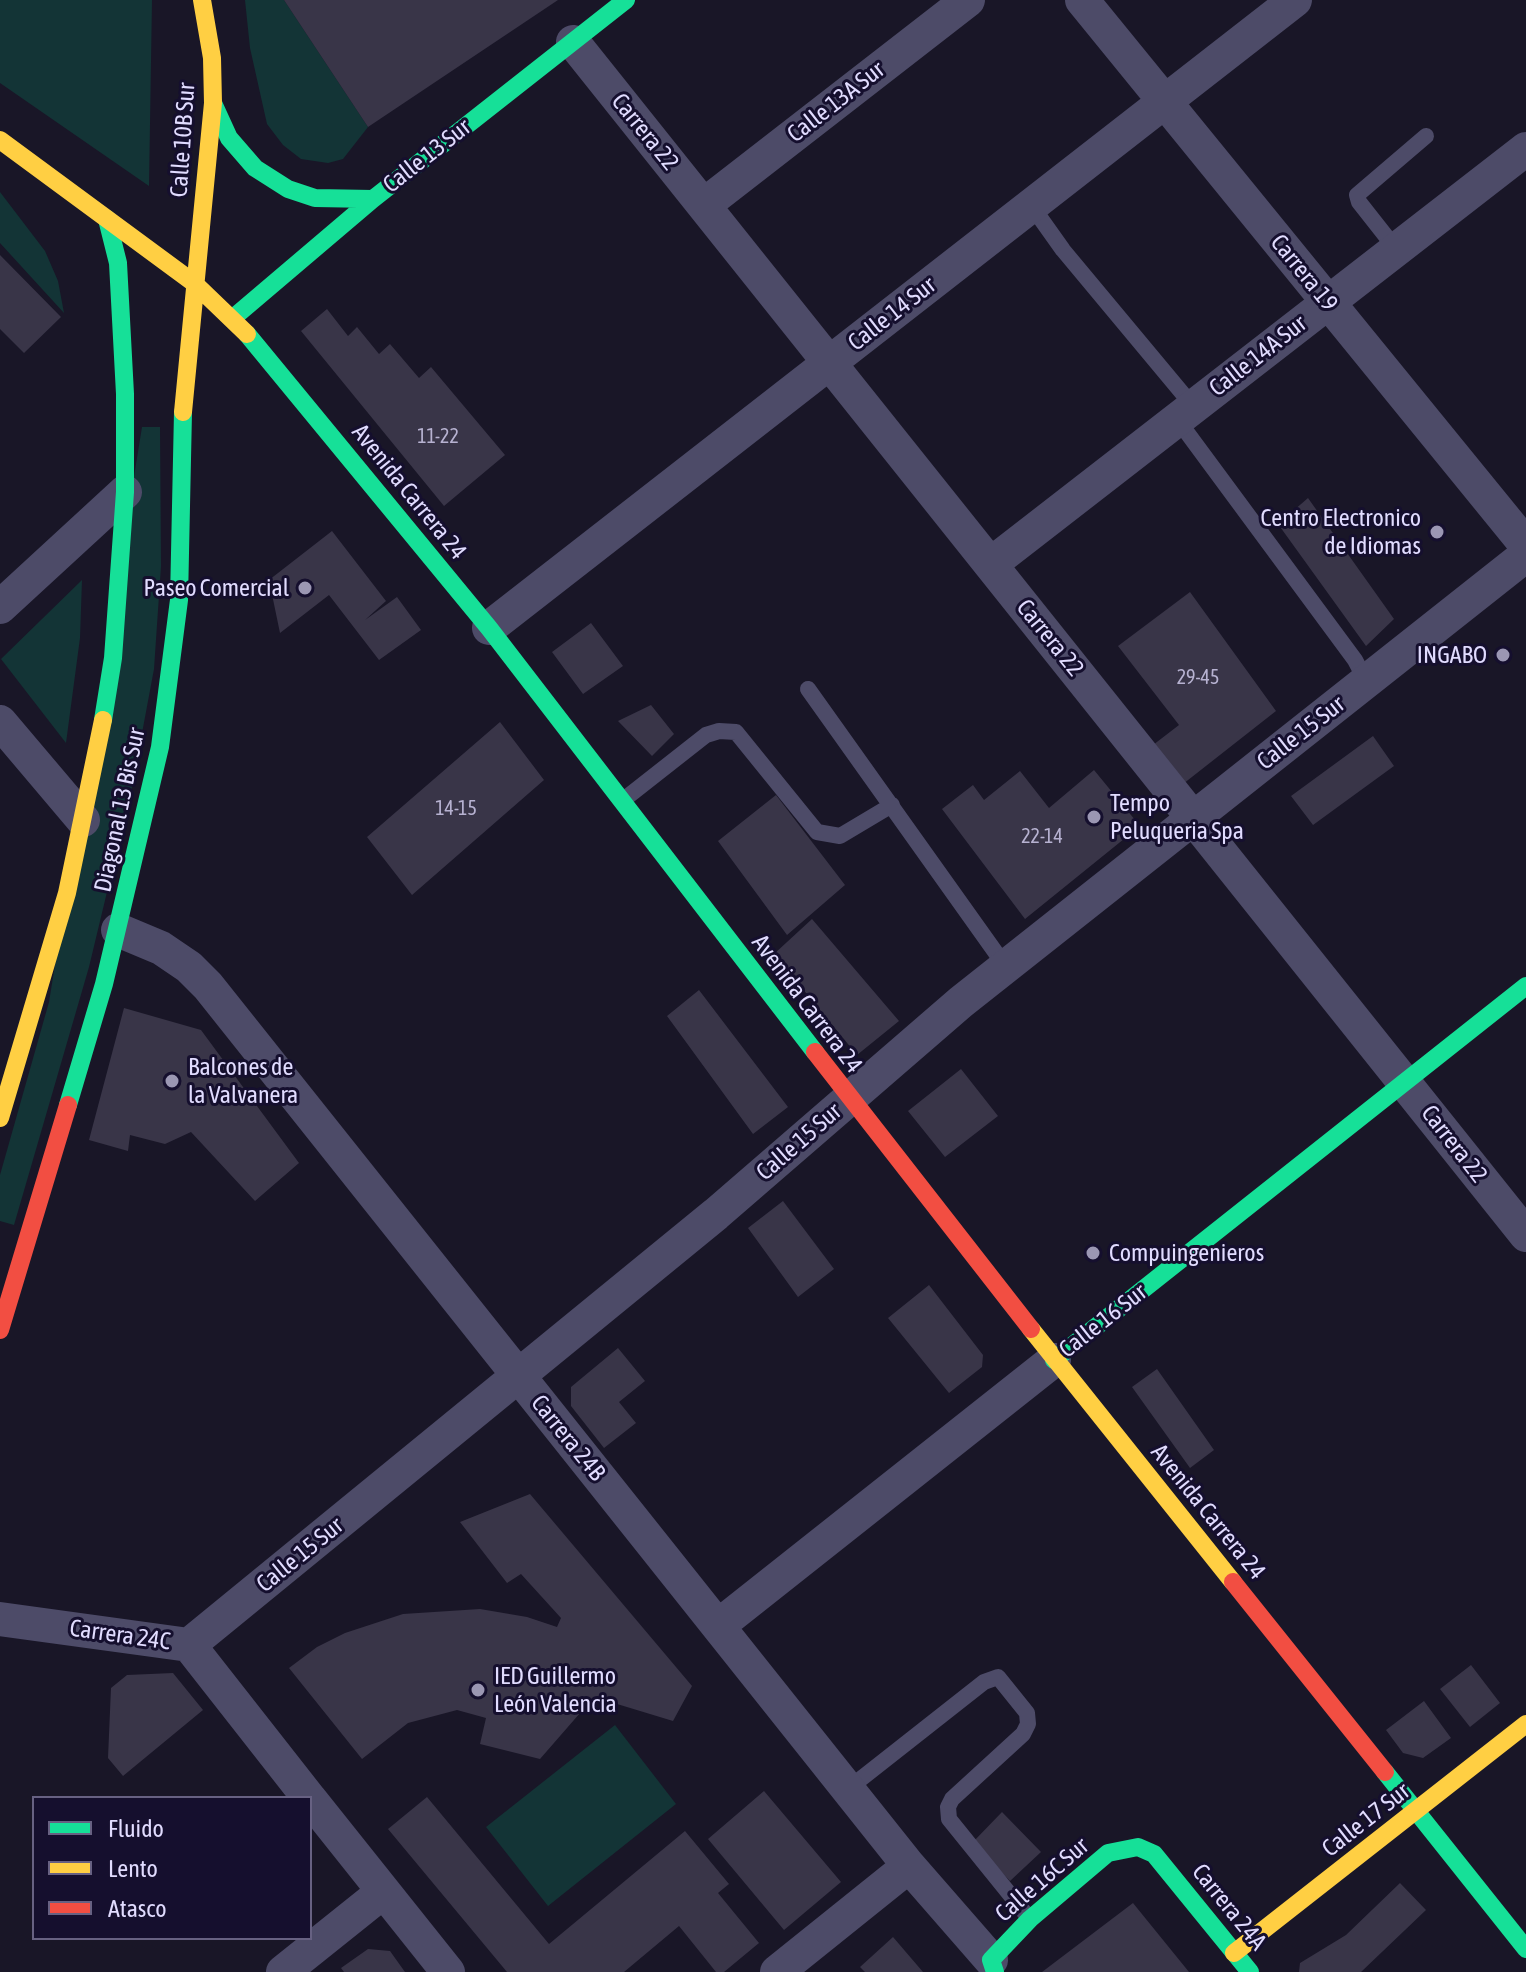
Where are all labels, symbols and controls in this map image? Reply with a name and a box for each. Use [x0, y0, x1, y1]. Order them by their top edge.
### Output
street label: Calle 13A Sur [782, 55, 890, 149]
street label: Calle 10B Sur [165, 82, 201, 198]
street label: Carrera 22 [605, 88, 685, 176]
street label: Calle 13 Sur [377, 113, 477, 199]
street label: Carrera 19 [1264, 229, 1344, 317]
street label: Calle 14 Sur [842, 271, 942, 357]
street label: Calle 14A Sur [1204, 309, 1312, 403]
street label: Avenida Carrera 24 [346, 418, 472, 566]
house number: 11-22 [417, 425, 459, 449]
place label: Centro Electronico de Idiomas [1261, 504, 1421, 560]
marker: Centro Electronico de Idiomas [1428, 523, 1446, 541]
place label: Paseo Comercial [143, 574, 289, 602]
marker: Paseo Comercial [296, 579, 314, 597]
street label: Carrera 22 [1010, 594, 1090, 682]
place label: INGABO [1417, 641, 1487, 669]
marker: INGABO [1494, 646, 1512, 664]
house number: 29-45 [1177, 666, 1219, 690]
street label: Calle 15 Sur [1251, 690, 1351, 776]
street label: Diagonal 13 Bis Sur [89, 725, 151, 895]
place label: Tempo Peluqueria Spa [1110, 789, 1244, 845]
house number: 14-15 [435, 797, 477, 821]
marker: Tempo Peluqueria Spa [1085, 808, 1103, 826]
house number: 22-14 [1021, 825, 1063, 849]
street label: Avenida Carrera 24 [746, 929, 868, 1079]
place label: Balcones de la Valvanera [188, 1053, 298, 1109]
marker: Balcones de la Valvanera [163, 1072, 181, 1090]
street label: Calle 15 Sur [751, 1097, 847, 1187]
street label: Carrera 22 [1415, 1099, 1493, 1189]
place label: Compuingenieros [1109, 1239, 1264, 1267]
marker: Compuingenieros [1084, 1244, 1102, 1262]
street label: Calle 16 Sur [1053, 1278, 1153, 1364]
street label: Carrera 24B [525, 1389, 611, 1487]
street label: Avenida Carrera 24 [1145, 1438, 1271, 1586]
street label: Calle 15 Sur [251, 1511, 349, 1599]
street label: Carrera 24C [68, 1614, 172, 1656]
place label: IED Guillermo León Valencia [494, 1662, 617, 1718]
marker: IED Guillermo León Valencia [469, 1681, 487, 1699]
street label: Calle 17 Sur [1316, 1777, 1416, 1863]
legend [32, 1796, 312, 1940]
text: Fluido [108, 1815, 164, 1842]
street label: Calle 16C Sur [990, 1832, 1094, 1928]
text: Lento [108, 1855, 158, 1882]
street label: Carrera 24A [1186, 1858, 1272, 1956]
text: Atasco [108, 1895, 166, 1922]

